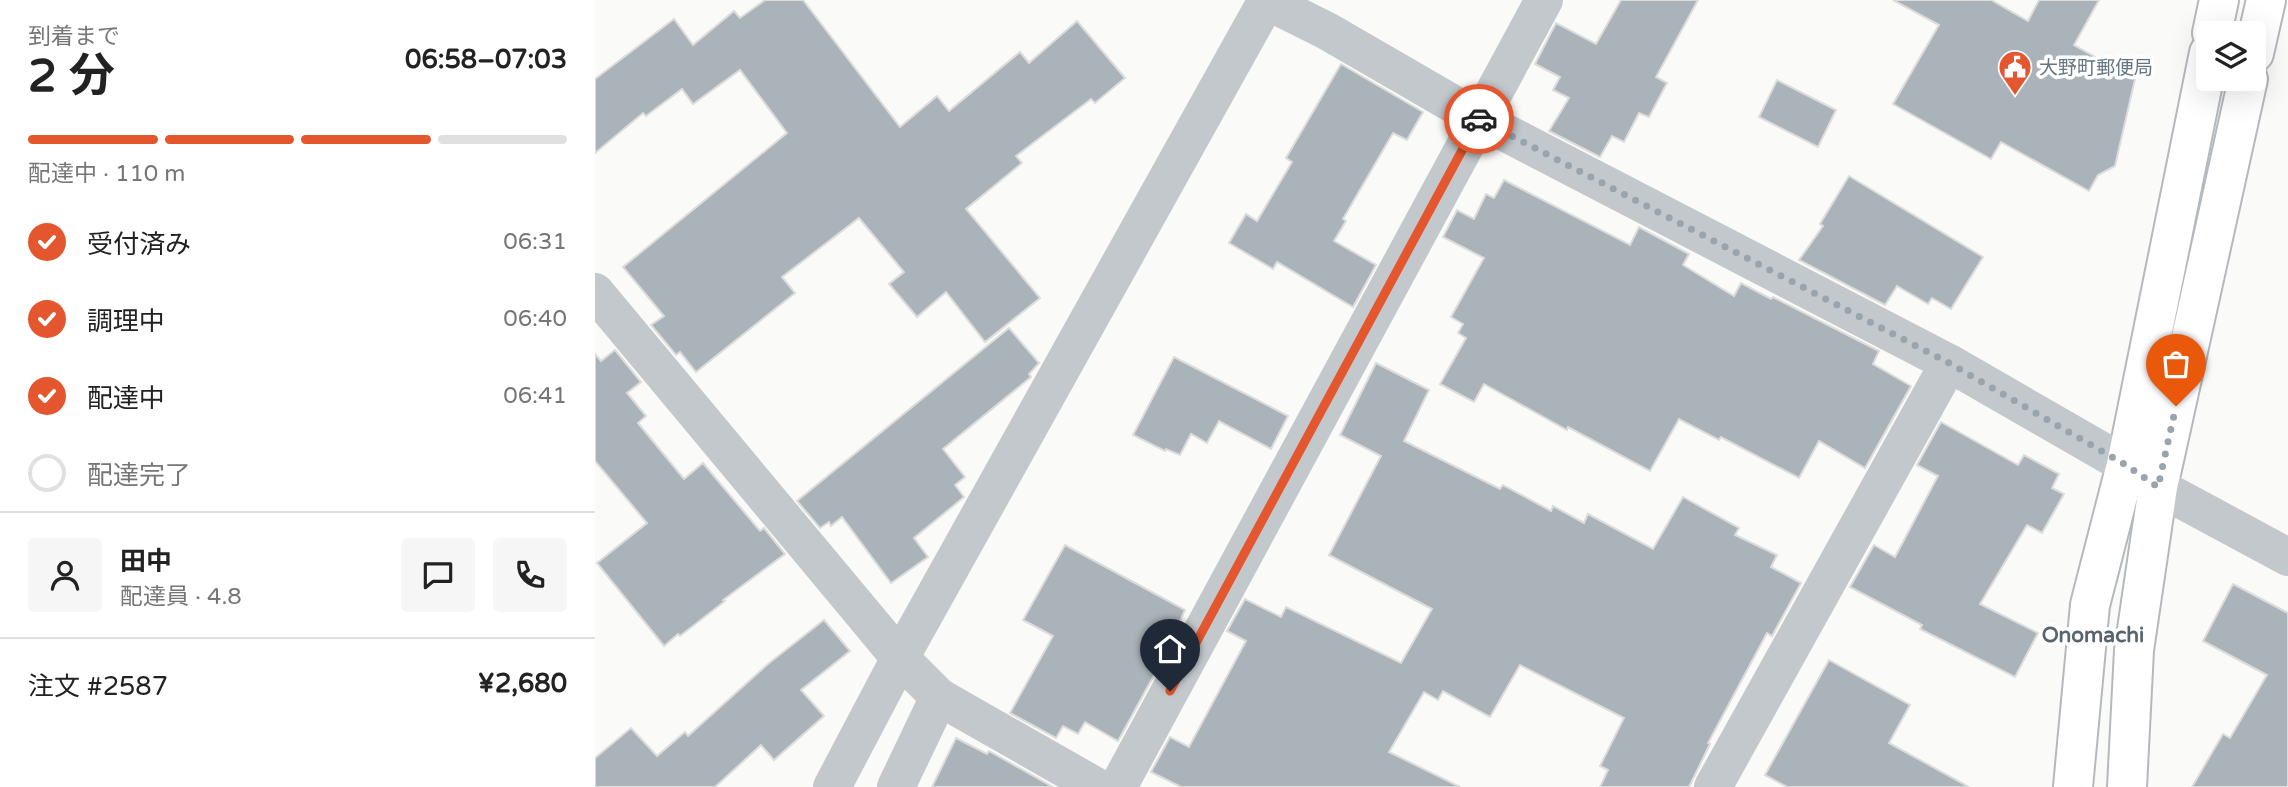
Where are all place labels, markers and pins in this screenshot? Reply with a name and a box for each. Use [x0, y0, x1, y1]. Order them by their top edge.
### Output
public building icon: 大野町郵便局 [1996, 48, 2034, 97]
place label: 大野町郵便局 [2039, 57, 2153, 79]
pin [2146, 334, 2206, 406]
pin [1140, 619, 1200, 691]

